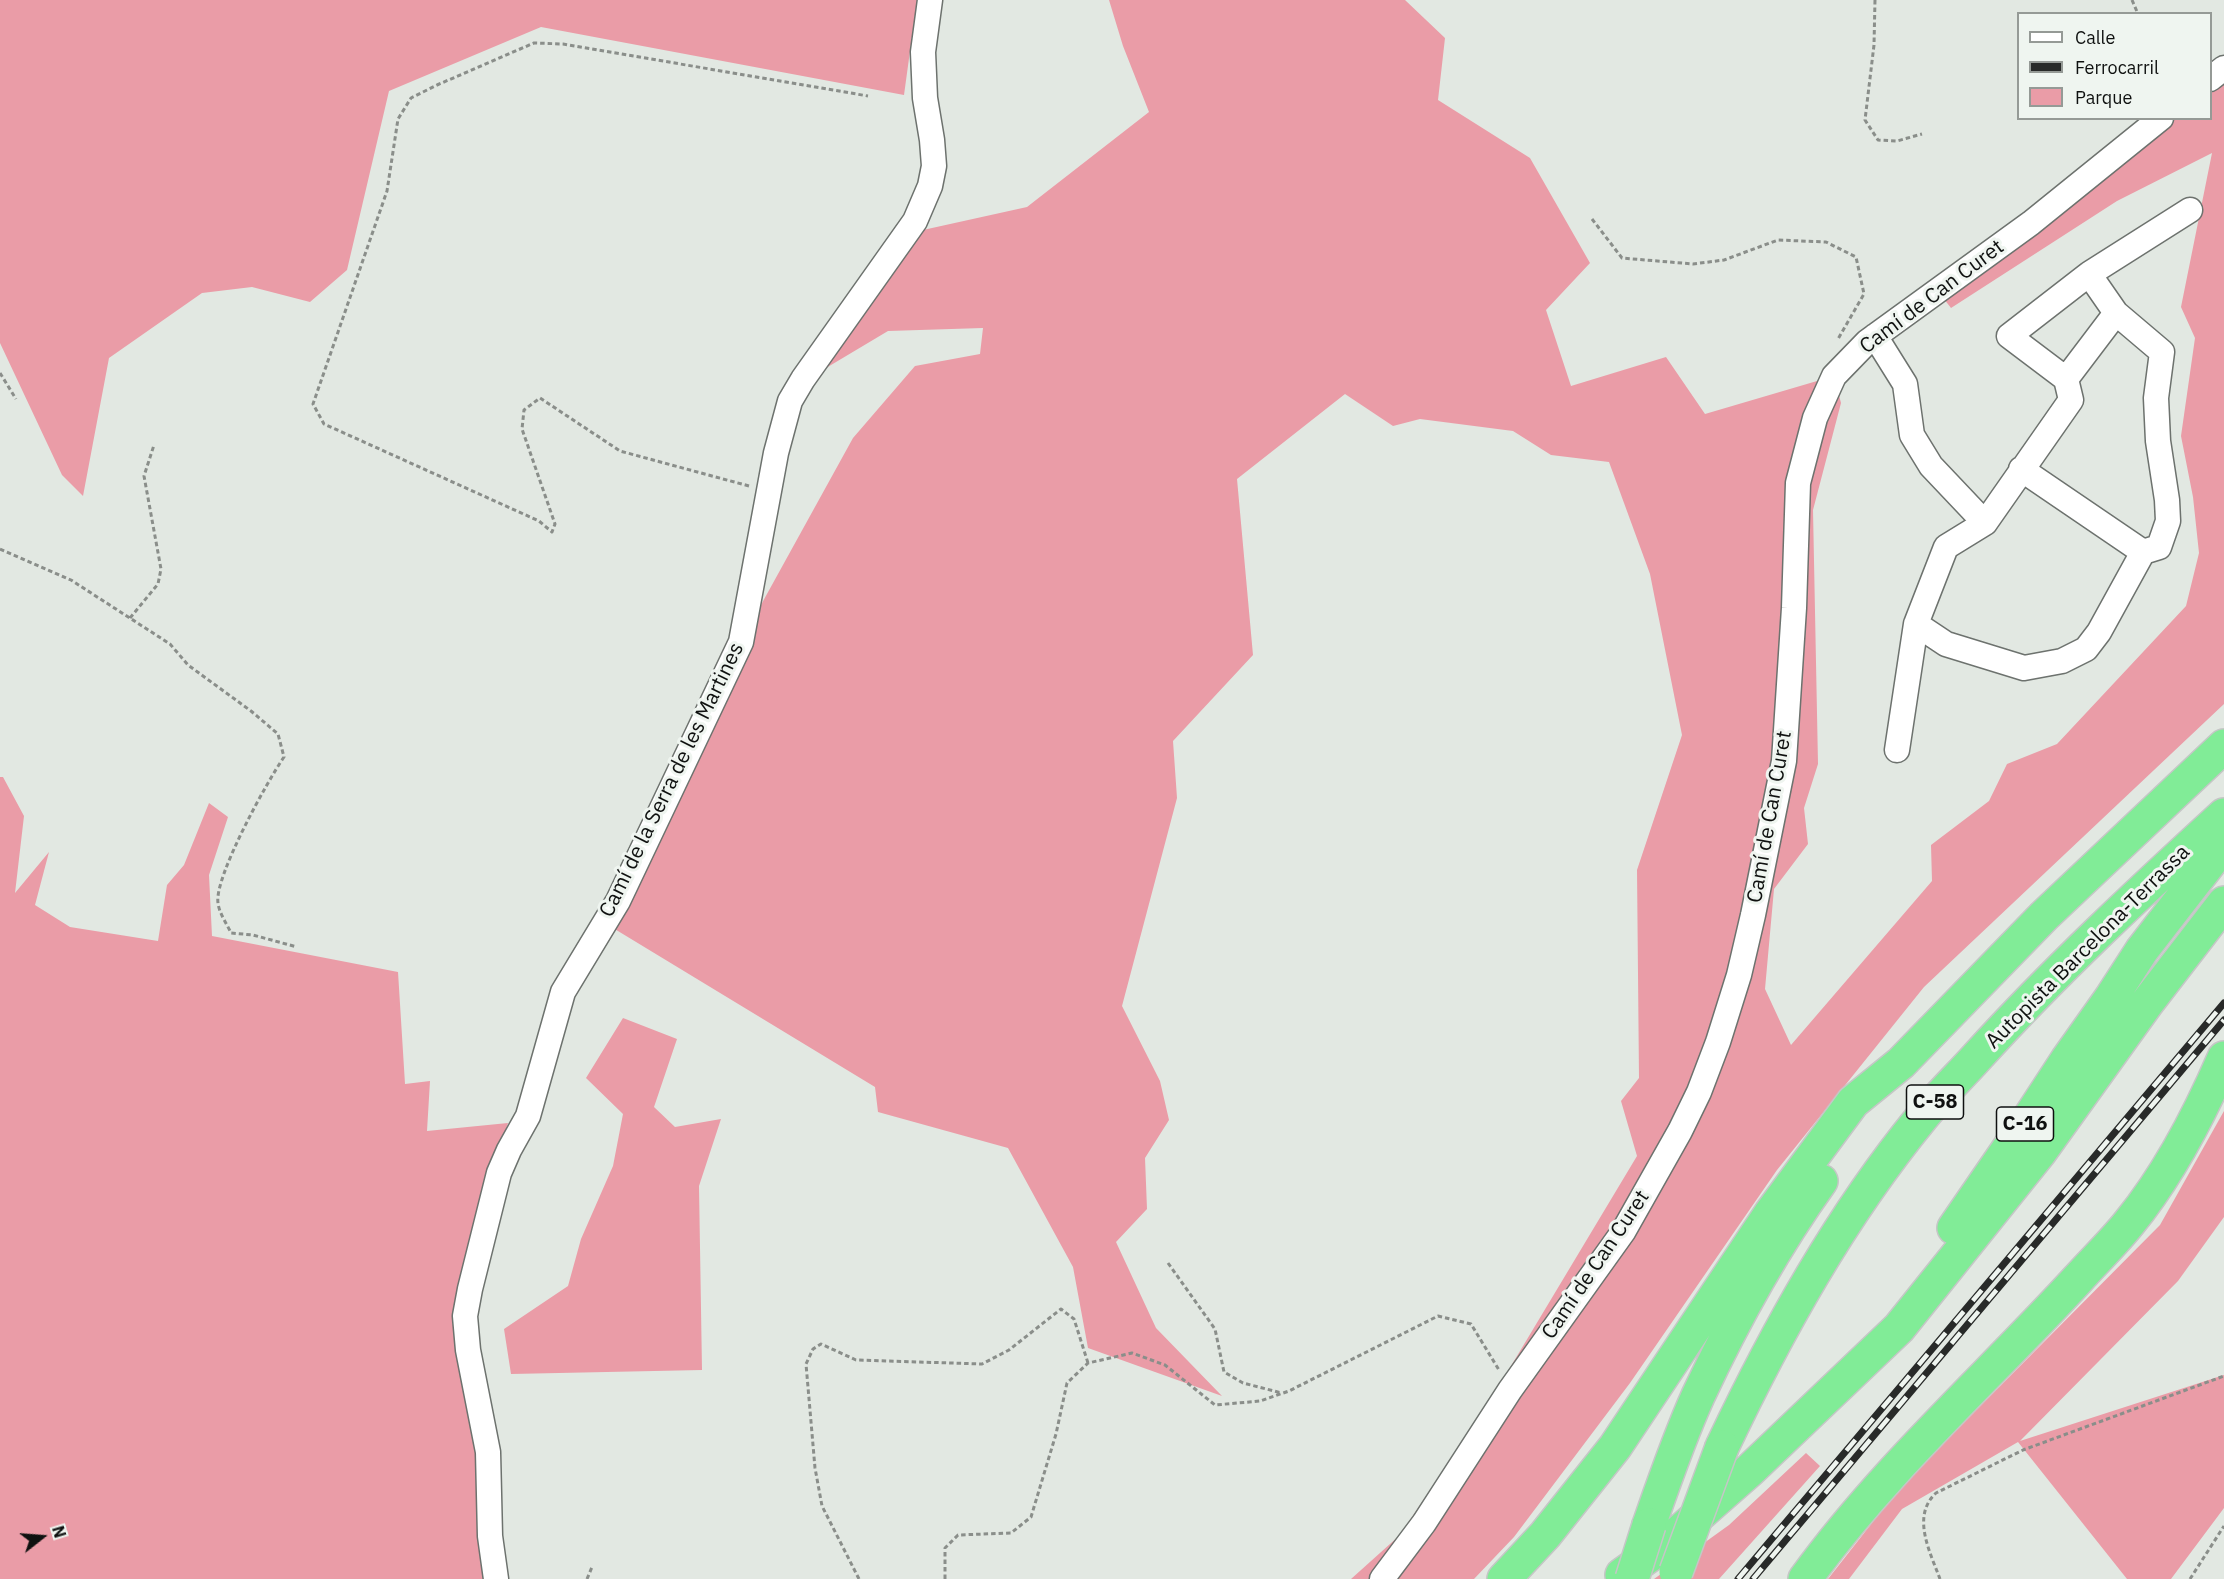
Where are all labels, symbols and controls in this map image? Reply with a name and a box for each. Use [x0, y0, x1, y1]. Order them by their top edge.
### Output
legend [2017, 12, 2212, 120]
text: Calle [2075, 26, 2115, 49]
text: Ferrocarril [2075, 56, 2159, 79]
text: Parque [2075, 86, 2132, 109]
street label: Camí de Can Curet [1855, 235, 2009, 359]
street label: Camí de la Serra de les Martines [594, 639, 750, 921]
street label: Camí de Can Curet [1742, 729, 1798, 905]
street label: Autopista Barcelona-Terrassa [1981, 840, 2195, 1054]
road number: C-58 [1906, 1085, 1964, 1119]
road number: C-16 [1996, 1107, 2054, 1141]
street label: Camí de Can Curet [1537, 1186, 1655, 1344]
north arrow [12, 1507, 72, 1567]
text: N [48, 1523, 70, 1540]

